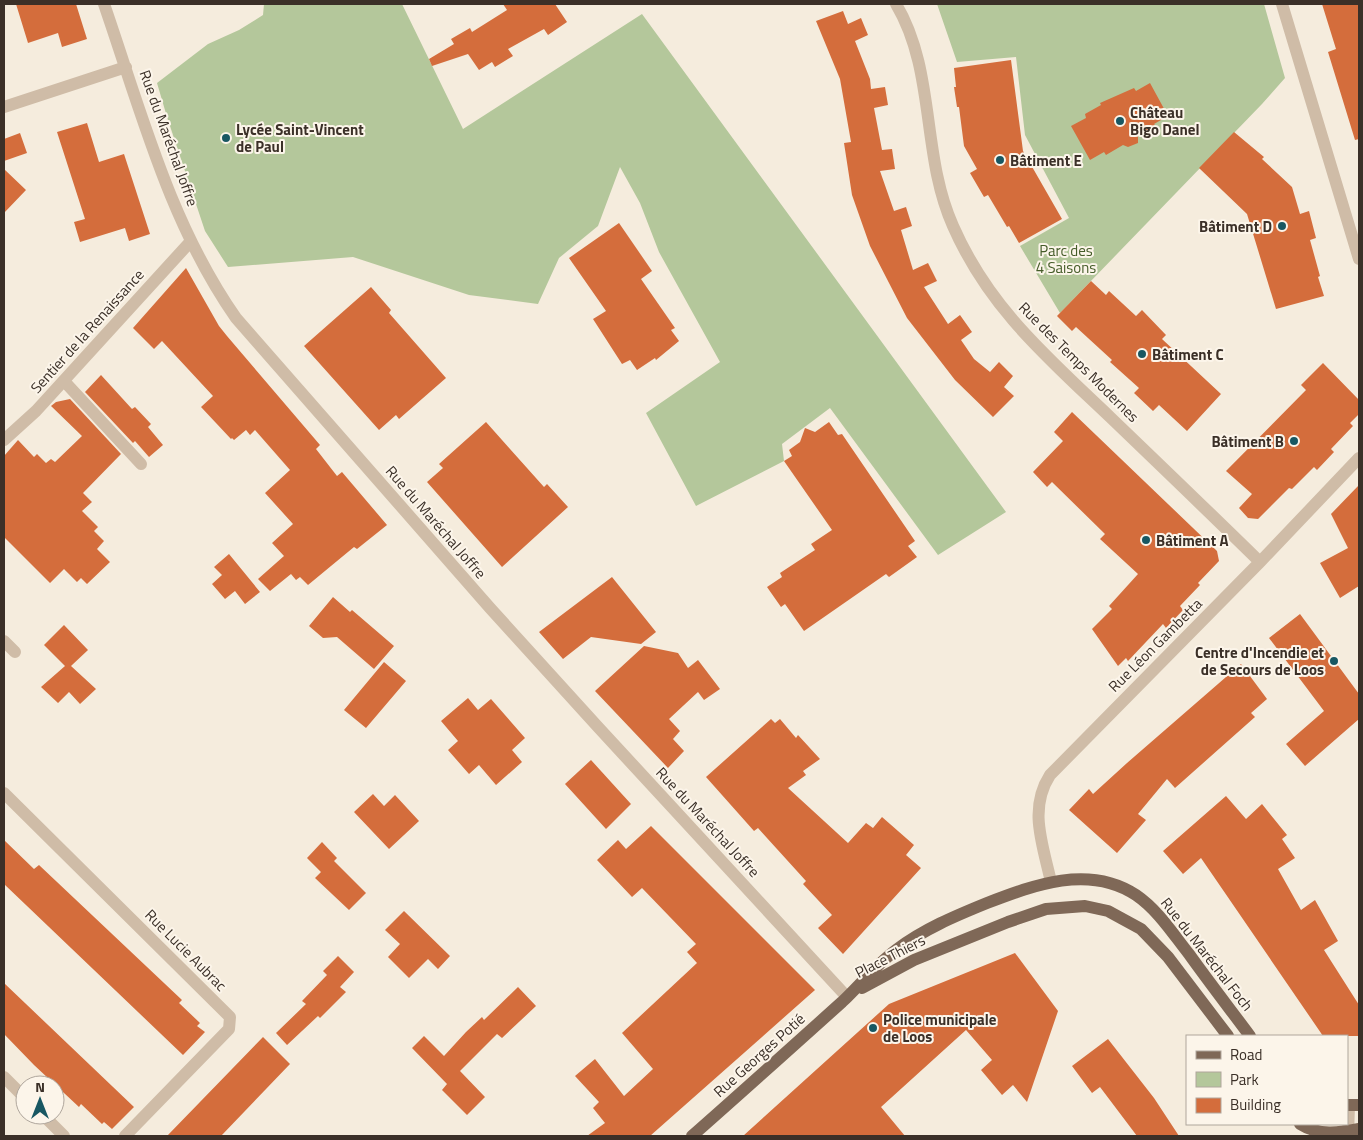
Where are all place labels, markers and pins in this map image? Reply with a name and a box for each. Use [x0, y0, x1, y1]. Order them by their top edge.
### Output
place label: Château Bigo Danel [1130, 101, 1200, 141]
marker: Château Bigo Danel [1114, 115, 1126, 127]
place label: Lycée Saint-Vincent de Paul [236, 118, 364, 158]
marker: Lycée Saint-Vincent de Paul [220, 132, 232, 144]
place label: Bâtiment E [1010, 149, 1082, 172]
marker: Bâtiment E [994, 154, 1006, 166]
place label: Bâtiment D [1199, 215, 1272, 238]
marker: Bâtiment D [1276, 220, 1288, 232]
place label: Bâtiment C [1152, 343, 1224, 366]
marker: Bâtiment C [1136, 348, 1148, 360]
place label: Bâtiment B [1211, 430, 1284, 453]
marker: Bâtiment B [1288, 435, 1300, 447]
place label: Bâtiment A [1156, 529, 1228, 552]
marker: Bâtiment A [1140, 534, 1152, 546]
place label: Centre d'Incendie et de Secours de Loos [1195, 641, 1325, 681]
marker: Centre d'Incendie et de Secours de Loos [1328, 655, 1340, 667]
place label: Police municipale de Loos [883, 1008, 997, 1048]
marker: Police municipale de Loos [867, 1022, 879, 1034]

